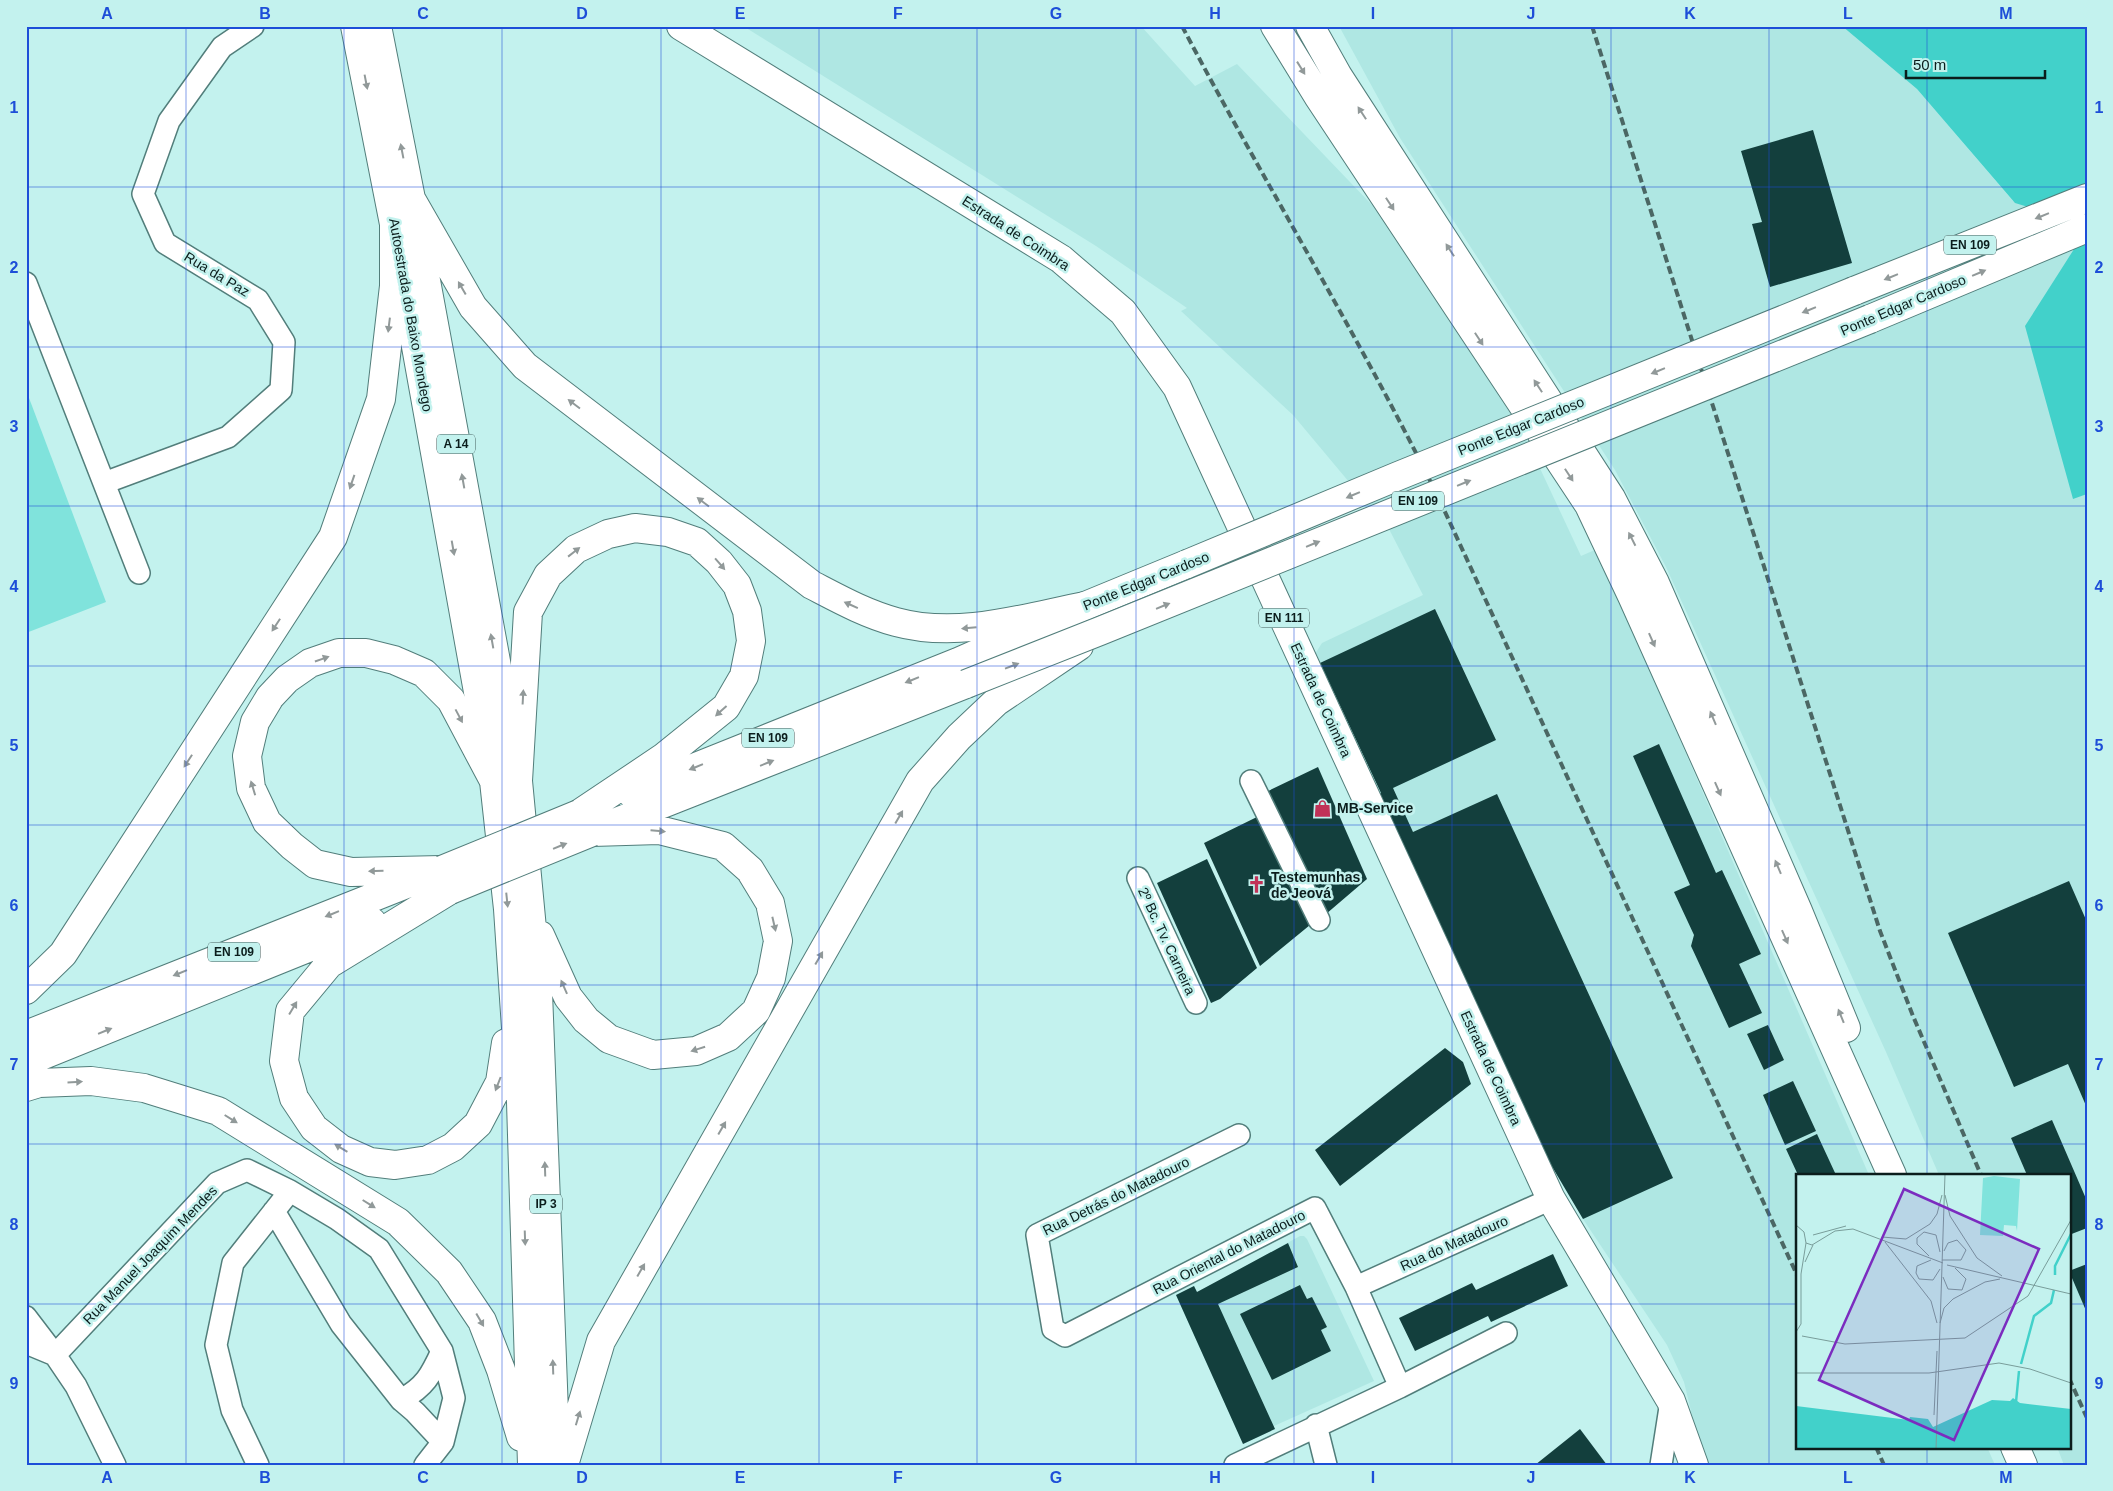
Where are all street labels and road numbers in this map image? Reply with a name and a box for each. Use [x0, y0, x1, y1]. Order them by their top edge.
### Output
street label: Estrada de Coimbra [959, 192, 1073, 274]
street label: Autoestrada do Baixo Mondego [386, 217, 436, 413]
road number: EN 109 [1944, 236, 1996, 254]
street label: Rua da Paz [182, 248, 252, 300]
street label: Ponte Edgar Cardoso [1838, 271, 1968, 339]
street label: Ponte Edgar Cardoso [1456, 393, 1587, 459]
road number: A 14 [437, 434, 475, 454]
road number: EN 109 [1392, 492, 1444, 511]
street label: Ponte Edgar Cardoso [1081, 548, 1212, 614]
road number: EN 111 [1259, 608, 1309, 628]
street label: Estrada de Coimbra [1287, 640, 1355, 760]
road number: EN 109 [742, 728, 794, 748]
street label: 2º Bc. Tv. Carneira [1135, 885, 1199, 997]
road number: EN 109 [208, 942, 260, 962]
street label: Estrada de Coimbra [1457, 1008, 1525, 1128]
street label: Rua Detrás do Matadouro [1040, 1153, 1192, 1238]
street label: Rua Manuel Joaquim Mendes [80, 1183, 220, 1327]
road number: IP 3 [530, 1194, 562, 1214]
street label: Rua Oriental do Matadouro [1150, 1206, 1308, 1297]
street label: Rua do Matadouro [1398, 1212, 1510, 1274]

